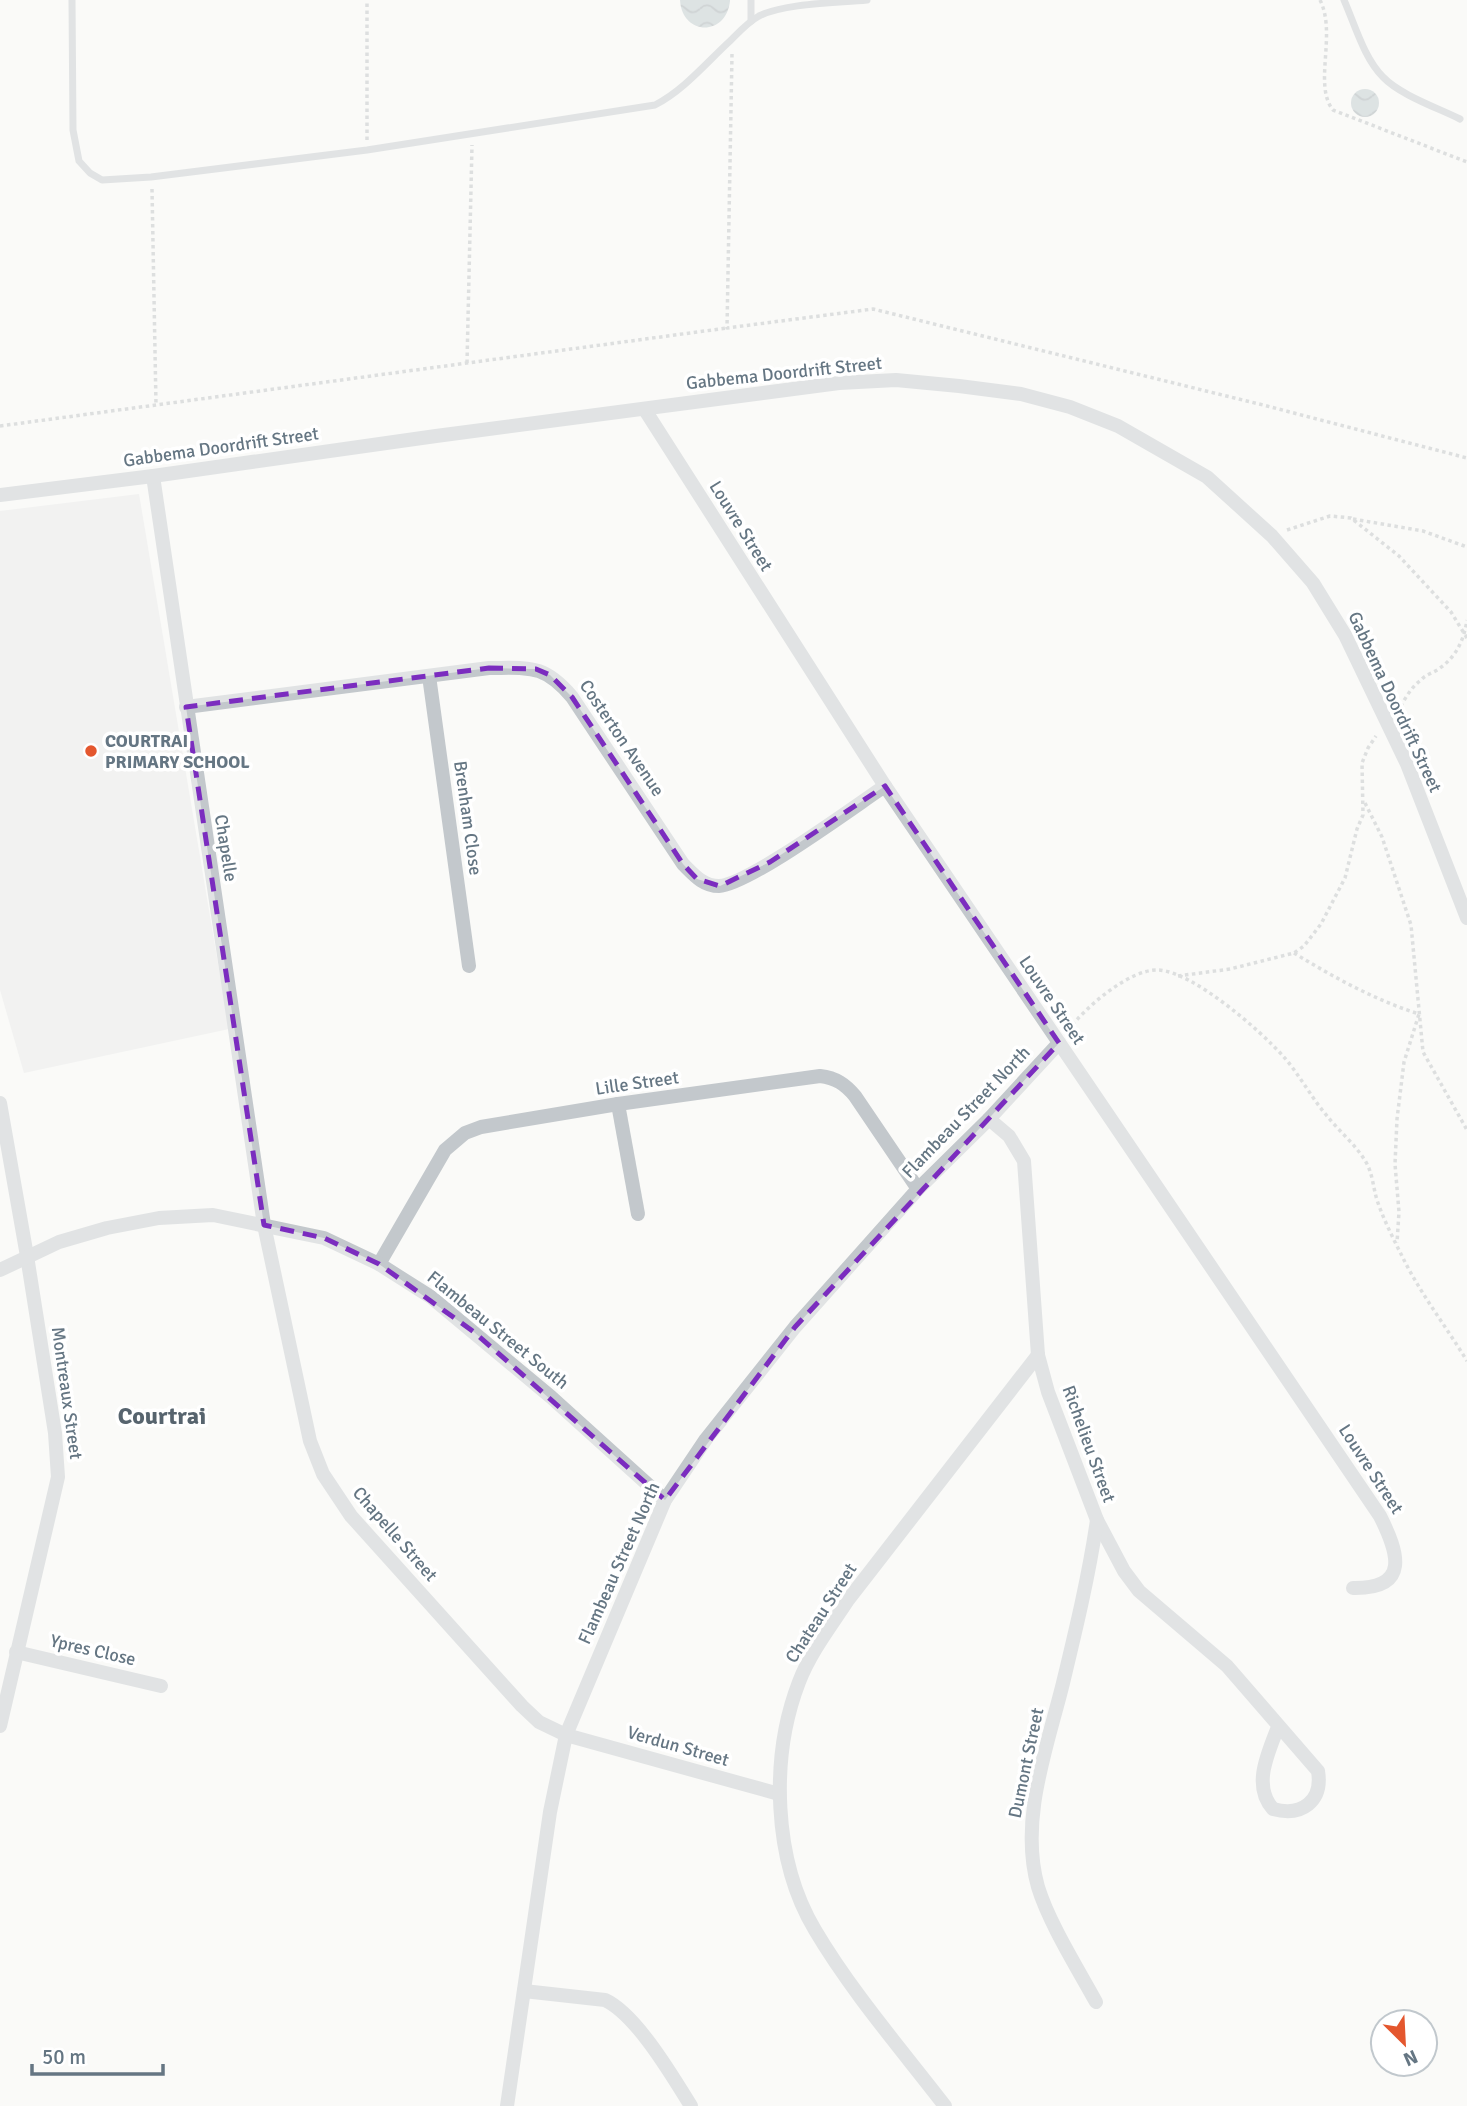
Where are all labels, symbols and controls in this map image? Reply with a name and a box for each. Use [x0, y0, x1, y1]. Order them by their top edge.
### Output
street label: Gabbema Doordrift Street [685, 352, 883, 394]
street label: Gabbema Doordrift Street [122, 422, 320, 472]
street label: Louvre Street [705, 477, 777, 575]
street label: Gabbema Doordrift Street [1343, 608, 1447, 796]
street label: Costerton Avenue [575, 676, 669, 800]
place label: COURTRAI PRIMARY SCHOOL [105, 730, 250, 773]
marker: COURTRAI PRIMARY SCHOOL [83, 743, 99, 759]
street label: Brenham Close [449, 759, 487, 877]
street label: Chapelle [210, 813, 242, 883]
street label: Louvre Street [1014, 951, 1090, 1049]
street label: Flambeau Street North [897, 1041, 1035, 1183]
street label: Lille Street [594, 1066, 680, 1100]
street label: Flambeau Street South [423, 1266, 573, 1394]
street label: Montreaux Street [47, 1325, 87, 1461]
street label: Richelieu Street [1058, 1383, 1120, 1505]
district label: Courtrai [118, 1401, 206, 1431]
street label: Louvre Street [1334, 1420, 1408, 1518]
street label: Flambeau Street North [573, 1479, 665, 1647]
street label: Chapelle Street [348, 1482, 442, 1586]
street label: Chateau Street [781, 1559, 861, 1667]
street label: Ypres Close [48, 1629, 138, 1671]
street label: Dumont Street [1004, 1706, 1048, 1820]
street label: Verdun Street [625, 1721, 731, 1771]
north arrow [1369, 2008, 1439, 2078]
scale bar [32, 2032, 163, 2076]
text: 50 m [42, 2044, 86, 2070]
text: N [1400, 2044, 1421, 2071]

